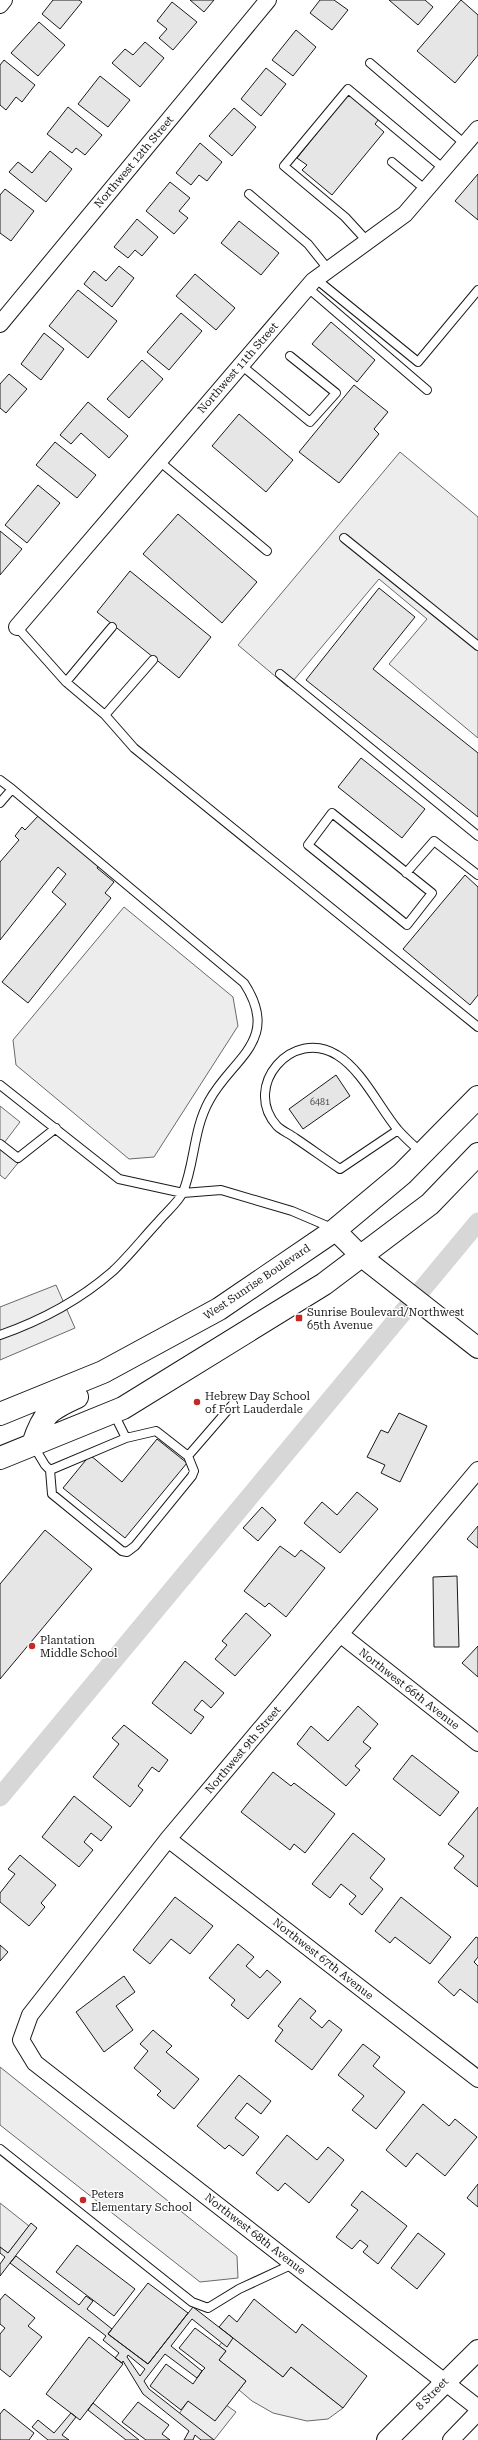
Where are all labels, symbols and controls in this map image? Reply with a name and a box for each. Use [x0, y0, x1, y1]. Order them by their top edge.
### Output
street label: Northwest 12th Street [92, 113, 176, 211]
street label: Northwest 11th Street [195, 320, 281, 416]
house number: 6481 [310, 1097, 330, 1107]
street label: West Sunrise Boulevard [201, 1241, 313, 1323]
place label: Sunrise Boulevard/Northwest 65th Avenue [307, 1306, 464, 1332]
marker: Sunrise Boulevard/Northwest 65th Avenue [294, 1313, 304, 1323]
place label: Hebrew Day School of Fort Lauderdale [205, 1390, 311, 1416]
marker: Hebrew Day School of Fort Lauderdale [192, 1397, 202, 1407]
place label: Plantation Middle School [40, 1634, 118, 1660]
marker: Plantation Middle School [27, 1641, 37, 1651]
street label: Northwest 66th Avenue [356, 1646, 462, 1732]
street label: Northwest 9th Street [203, 1704, 283, 1796]
street label: Northwest 67th Avenue [270, 1916, 376, 2002]
place label: Peters Elementary School [91, 2188, 192, 2214]
street label: Northwest 68th Avenue [202, 2191, 308, 2277]
marker: Peters Elementary School [78, 2195, 88, 2205]
street label: 8 Street [413, 2375, 451, 2413]

